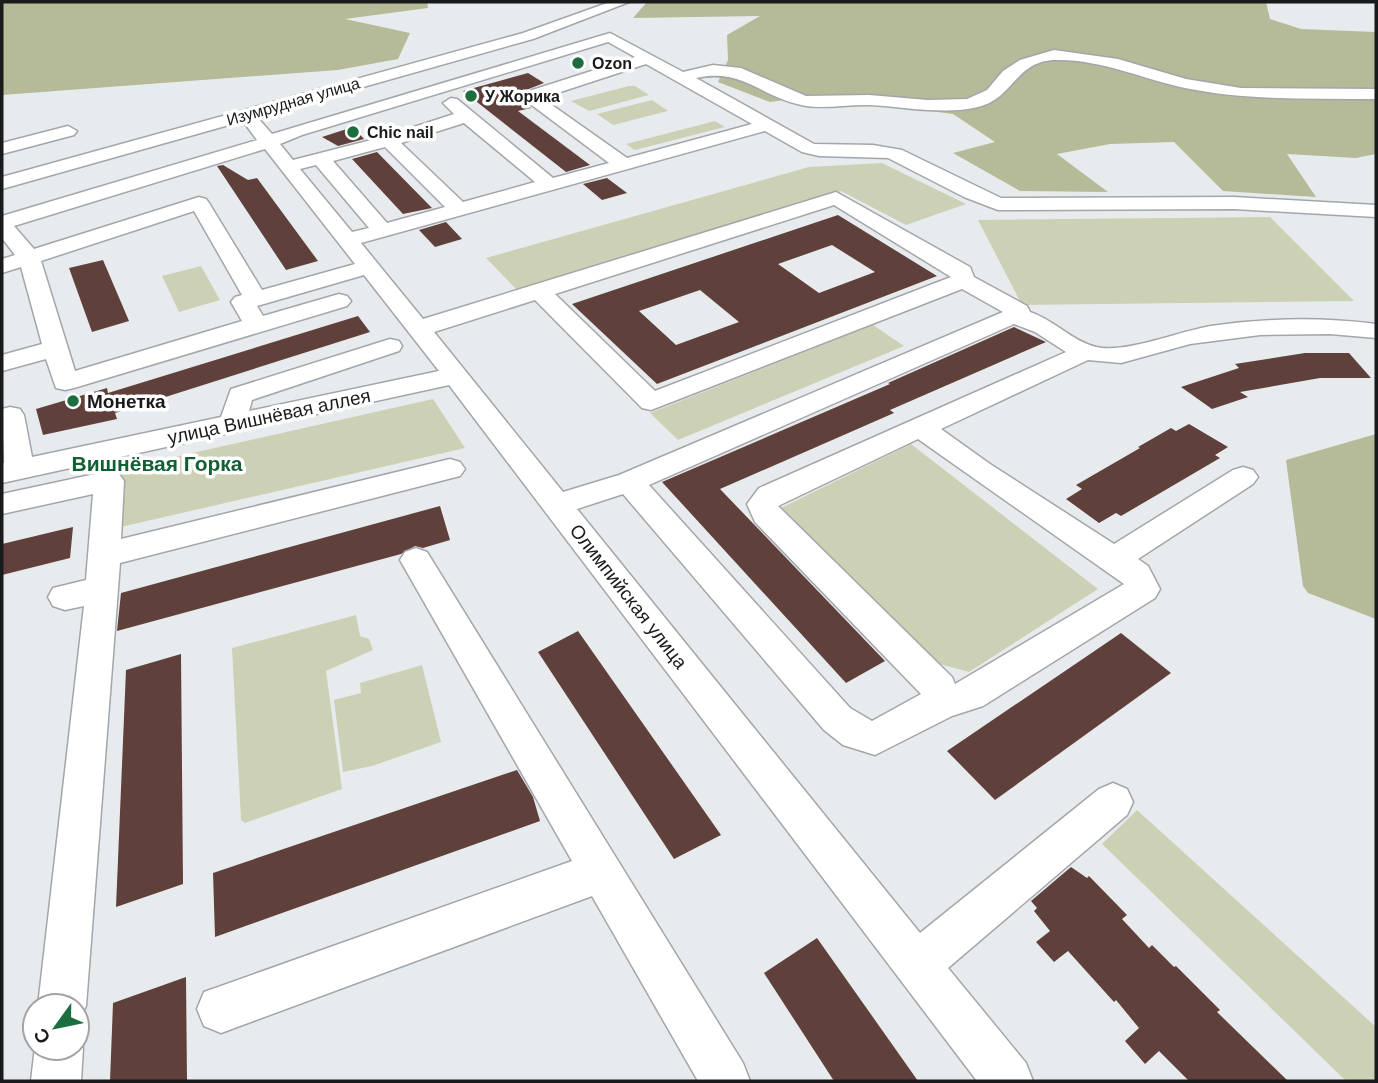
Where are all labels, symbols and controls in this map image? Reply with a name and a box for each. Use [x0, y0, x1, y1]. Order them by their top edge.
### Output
marker: Ozon [570, 55, 586, 71]
place label: Ozon [592, 55, 632, 72]
street label: Изумрудная улица [225, 74, 362, 129]
marker: У Жорика [463, 88, 479, 104]
place label: У Жорика [485, 88, 560, 105]
marker: Chic nail [345, 124, 361, 140]
place label: Chic nail [367, 124, 434, 141]
street label: улица Вишнёвая аллея [166, 385, 372, 448]
place label: Монетка [87, 391, 166, 412]
marker: Монетка [65, 393, 81, 409]
district label: Вишнёвая Горка [71, 452, 243, 475]
street label: Олимпийская улица [566, 520, 692, 673]
north arrow [21, 992, 91, 1062]
text: С [29, 1024, 55, 1047]

